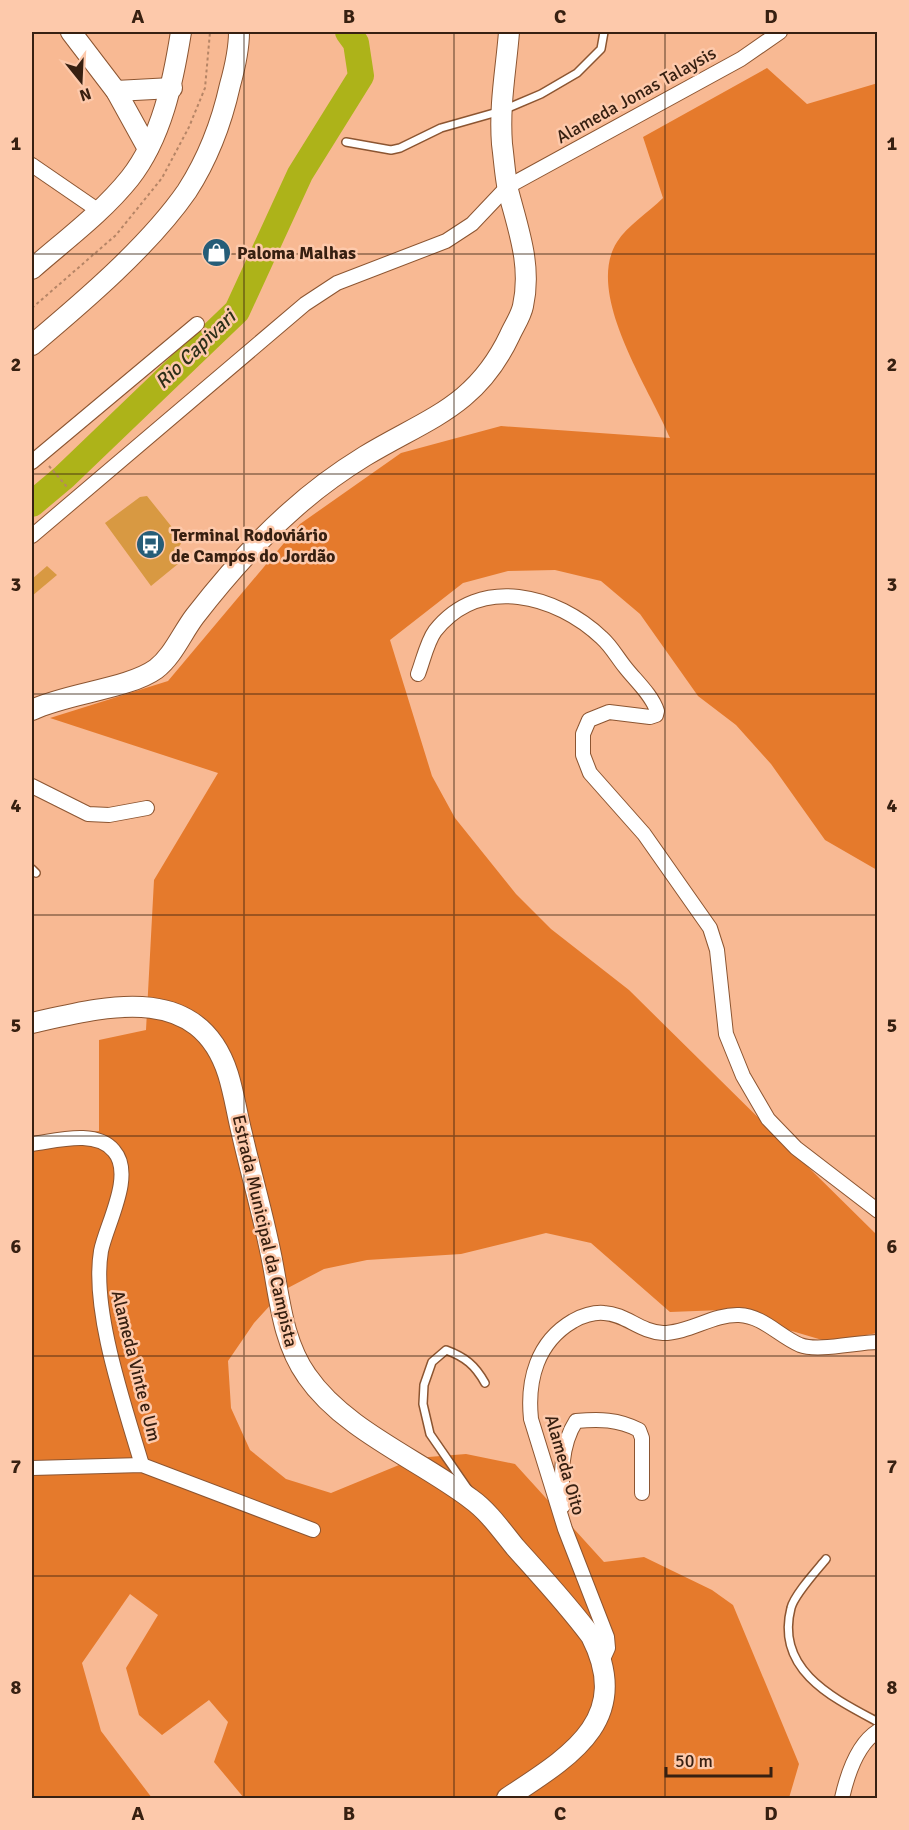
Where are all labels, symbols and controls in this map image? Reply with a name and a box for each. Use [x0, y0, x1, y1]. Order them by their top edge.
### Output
text: A [132, 4, 145, 29]
text: B [343, 4, 355, 29]
text: C [554, 4, 566, 29]
text: D [764, 4, 778, 29]
street label: Alameda Jonas Talaysis [552, 42, 720, 148]
north arrow [51, 51, 111, 111]
text: N [77, 83, 94, 106]
text: 1 [11, 131, 22, 156]
text: 1 [887, 131, 898, 156]
shop icon: Paloma Malhas [200, 237, 232, 269]
place label: Paloma Malhas [237, 242, 356, 264]
water label: Rio Capivari [150, 304, 242, 394]
text: 2 [11, 352, 21, 377]
text: 2 [887, 352, 897, 377]
place label: Terminal Rodoviário de Campos do Jordão [171, 524, 335, 567]
bus stop icon: Terminal Rodoviário de Campos do Jordão [134, 529, 166, 561]
text: 3 [11, 572, 21, 597]
text: 3 [887, 572, 897, 597]
text: 4 [11, 793, 22, 818]
text: 4 [887, 793, 898, 818]
text: 5 [11, 1013, 21, 1038]
text: 5 [887, 1013, 897, 1038]
street label: Estrada Municipal da Campista [228, 1113, 302, 1349]
text: 6 [11, 1234, 22, 1259]
text: 6 [887, 1234, 898, 1259]
street label: Alameda Vinte e Um [107, 1288, 165, 1444]
street label: Alameda Oito [540, 1412, 590, 1518]
text: 7 [11, 1454, 22, 1479]
text: 7 [887, 1454, 898, 1479]
text: 8 [11, 1675, 22, 1700]
text: 8 [887, 1675, 898, 1700]
scale bar [666, 1740, 771, 1778]
text: 50 m [675, 1750, 713, 1772]
text: A [132, 1801, 145, 1826]
text: B [343, 1801, 355, 1826]
text: C [554, 1801, 566, 1826]
text: D [764, 1801, 778, 1826]

